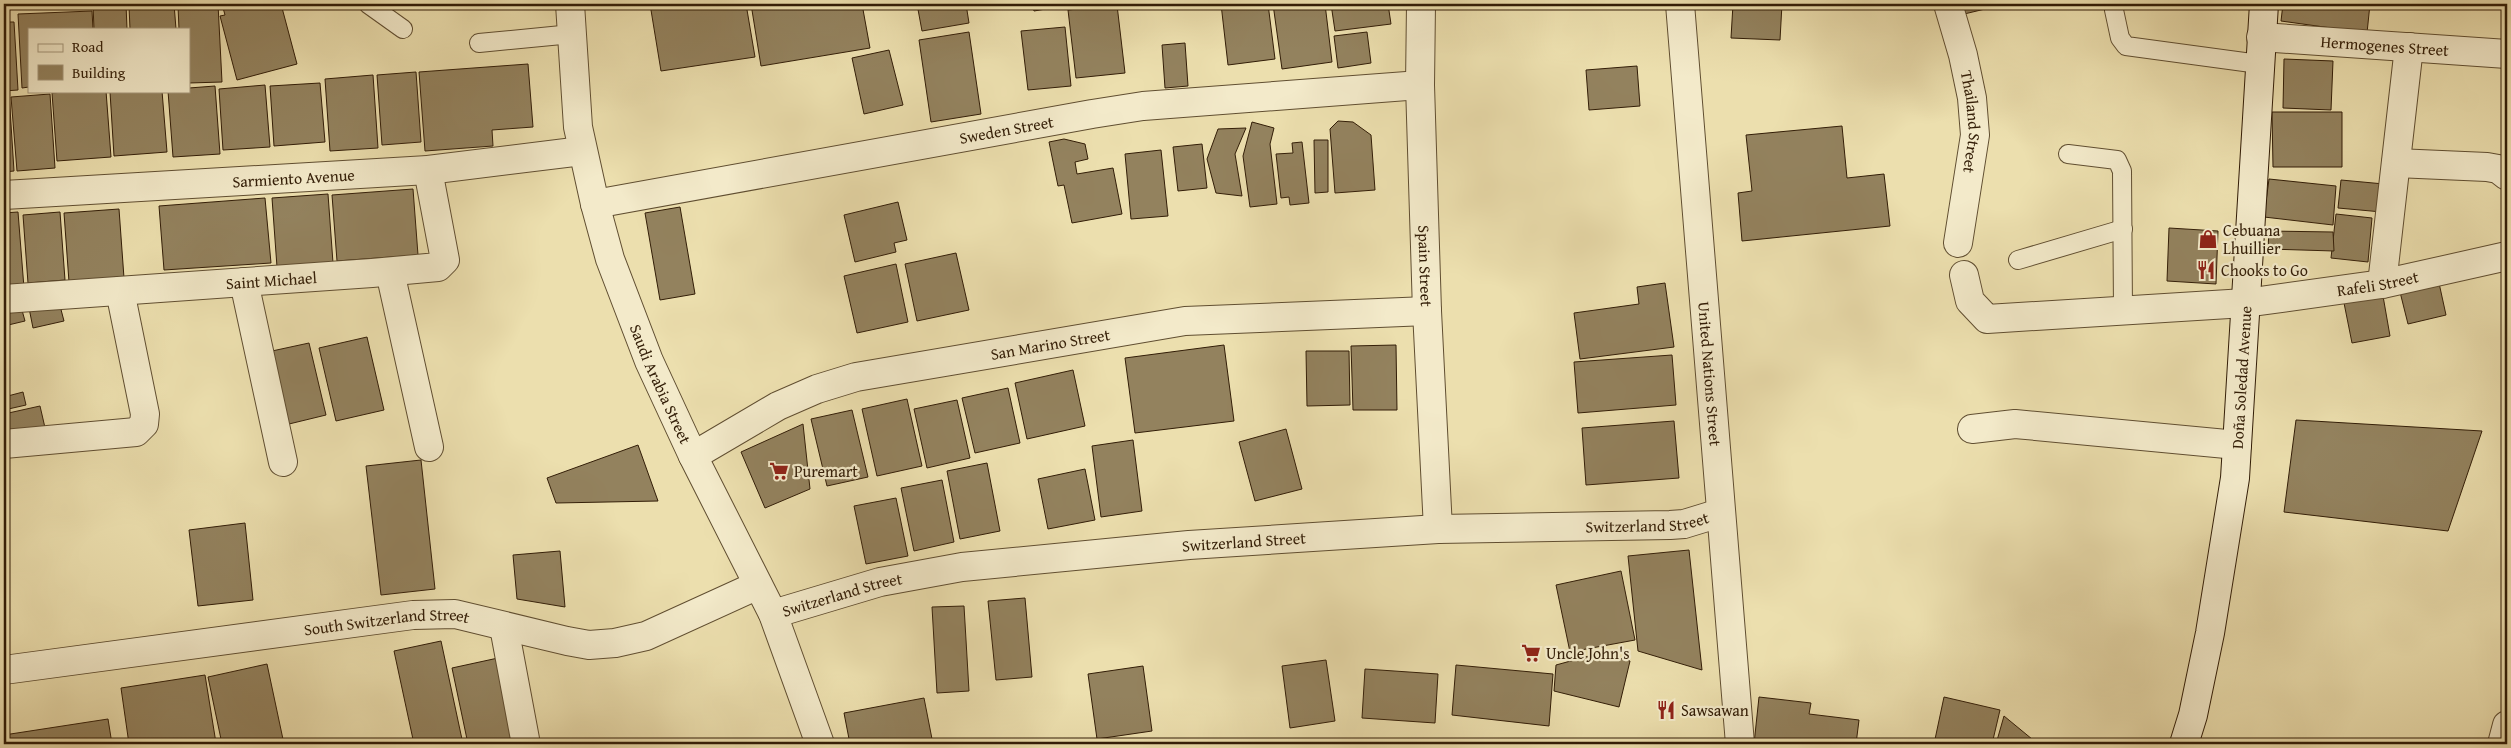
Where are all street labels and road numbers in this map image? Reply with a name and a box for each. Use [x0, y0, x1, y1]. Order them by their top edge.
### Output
street label: Hermogenes Street [2320, 29, 2450, 62]
street label: Thailand Street [1955, 68, 1987, 175]
street label: Sweden Street [957, 109, 1056, 150]
street label: Sarmiento Avenue [232, 162, 355, 194]
street label: Spain Street [1412, 225, 1439, 307]
street label: Rafeli Street [2335, 264, 2421, 302]
street label: Saint Michael [225, 265, 318, 295]
street label: United Nations Street [1692, 301, 1728, 447]
street label: Doña Soledad Avenue [2225, 305, 2258, 450]
street label: Saudi Arabia Street [624, 321, 698, 448]
street label: San Marino Street [989, 322, 1112, 366]
street label: Switzerland Street [1585, 505, 1712, 538]
street label: Switzerland Street [1181, 526, 1307, 558]
street label: Switzerland Street [779, 566, 904, 623]
street label: South Switzerland Street [302, 602, 472, 642]

